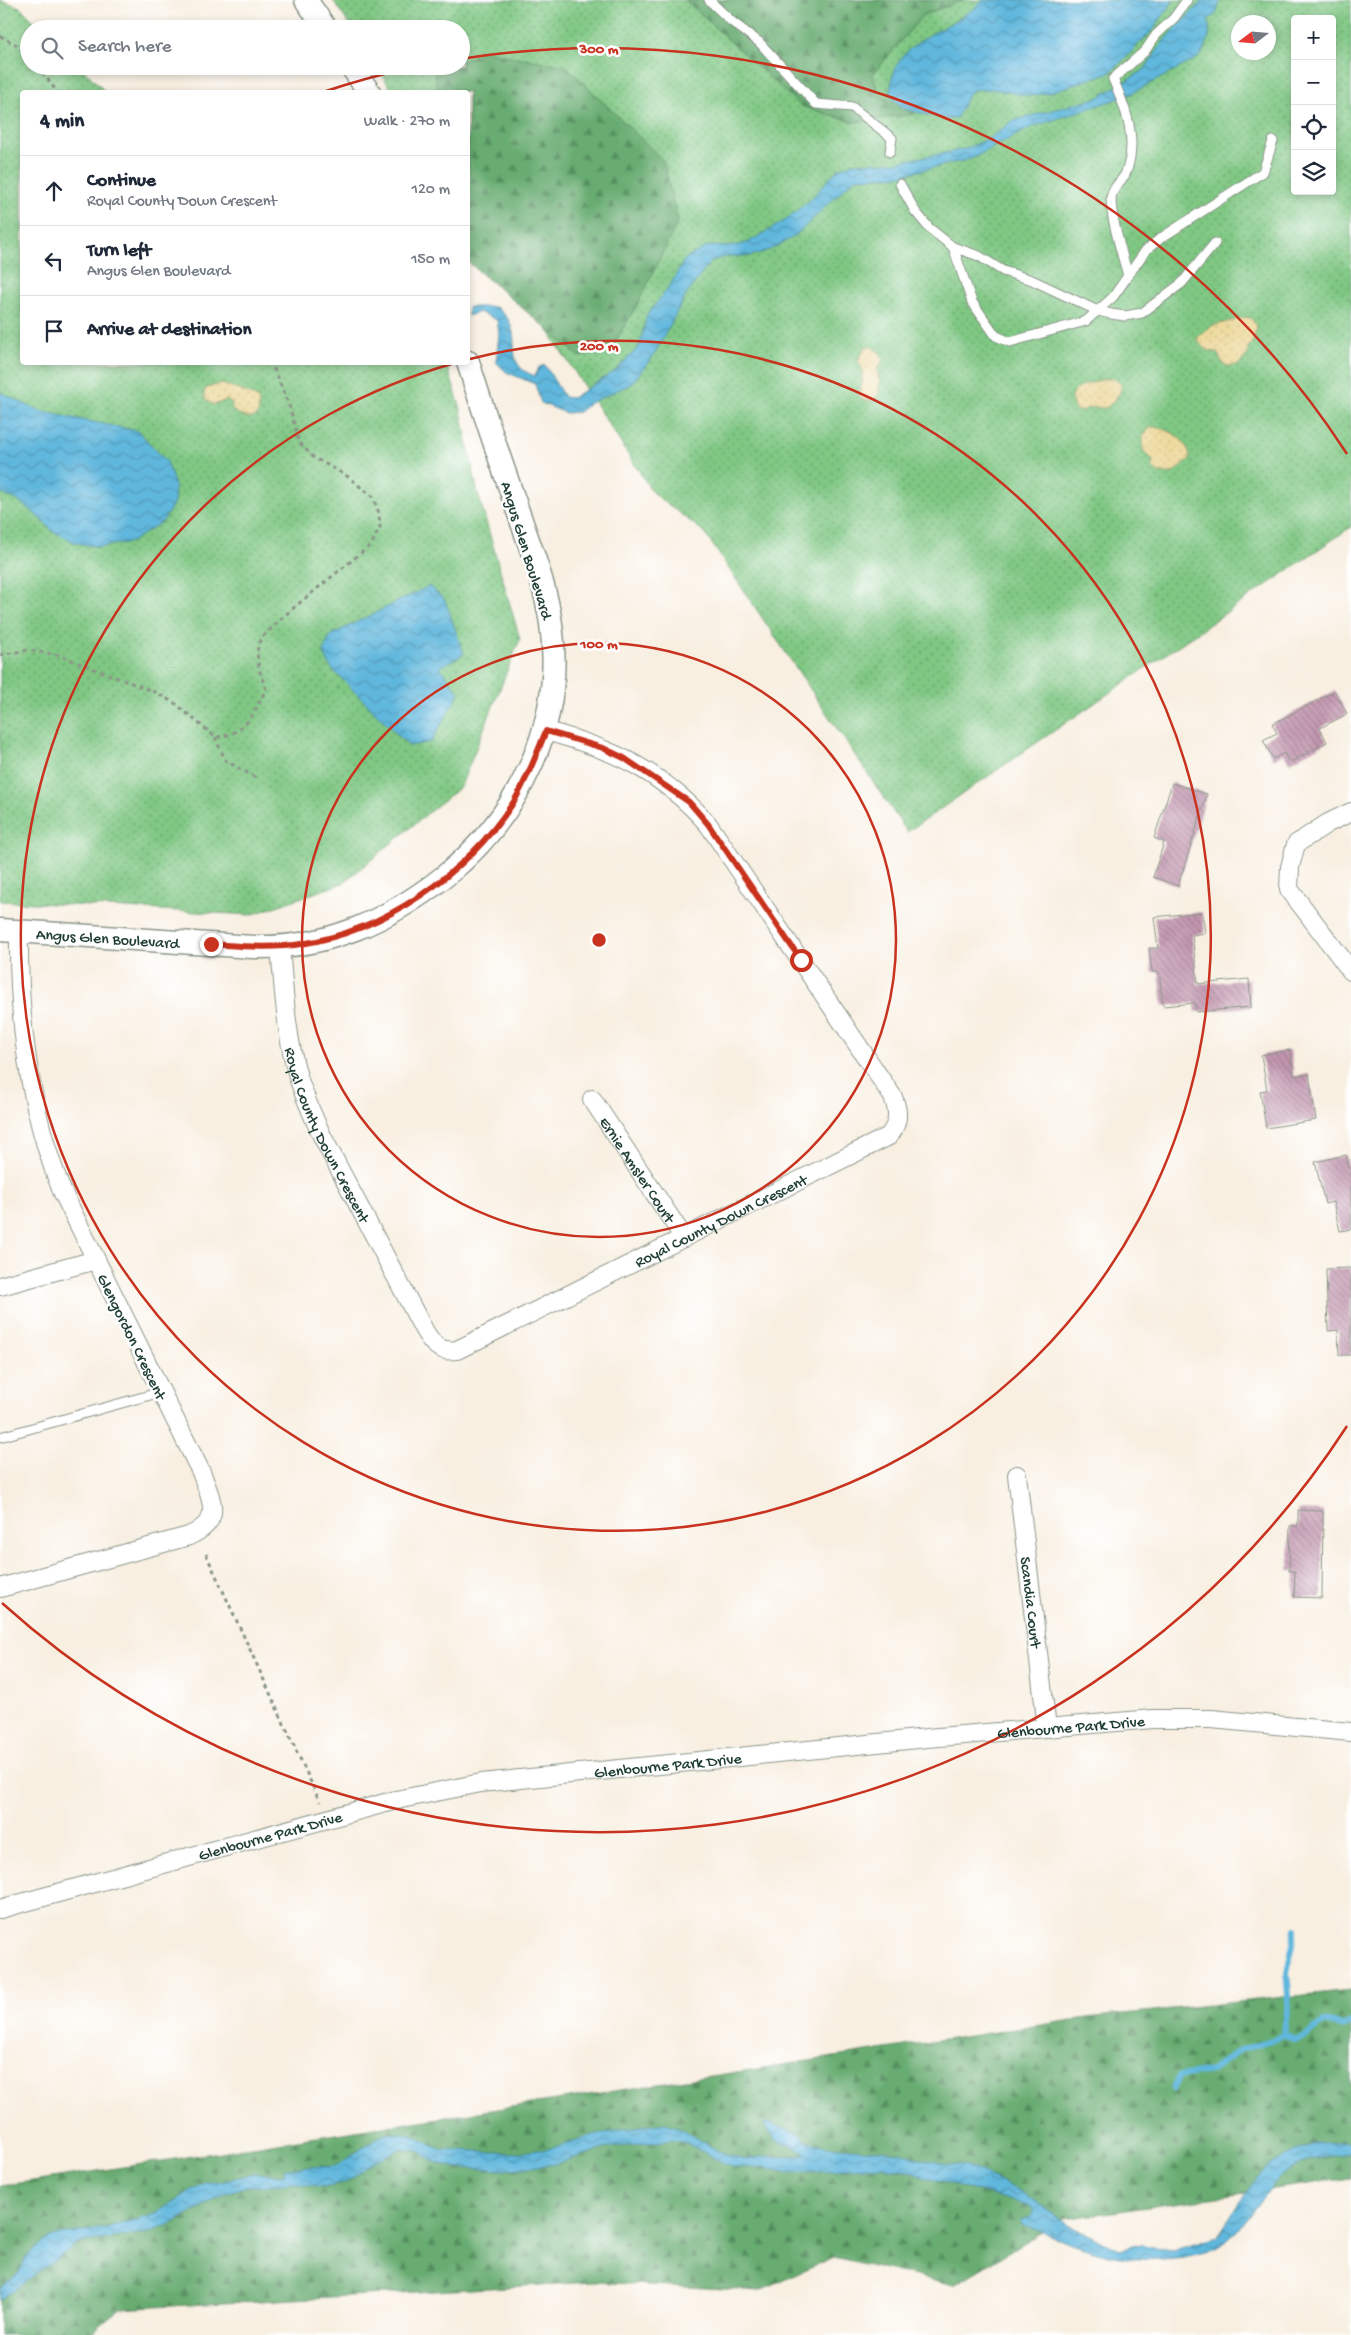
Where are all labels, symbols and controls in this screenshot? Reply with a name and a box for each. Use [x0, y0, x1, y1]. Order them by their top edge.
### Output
north arrow [1231, 15, 1276, 60]
map controls [1291, 15, 1336, 195]
button: + [1291, 15, 1336, 60]
search box [20, 20, 470, 75]
icon: search [38, 34, 66, 62]
text: Search here [78, 36, 172, 59]
text: 300 m [578, 41, 619, 59]
button: − [1291, 60, 1336, 105]
button: locate [1291, 105, 1336, 150]
text: 4 min [40, 110, 84, 135]
text: Walk · 270 m [364, 113, 450, 132]
button: layers [1291, 150, 1336, 195]
text: Continue [87, 170, 156, 193]
icon: ahead [40, 177, 68, 205]
text: 120 m [411, 181, 450, 200]
text: Royal County Down Crescent [87, 193, 277, 212]
text: Turn left [87, 240, 151, 263]
icon: left [40, 247, 68, 275]
text: 150 m [411, 251, 450, 270]
text: Angus Glen Boulevard [87, 263, 230, 282]
icon: arrive [40, 317, 68, 345]
text: Arrive at destination [87, 319, 251, 342]
text: 200 m [580, 338, 619, 356]
street label: Angus Glen Boulevard [495, 480, 555, 624]
text: 100 m [579, 636, 618, 654]
street label: Angus Glen Boulevard [35, 926, 181, 955]
centre of rings [590, 931, 608, 949]
route end [200, 933, 223, 956]
route start [790, 949, 813, 972]
street label: Royal County Down Crescent [278, 1046, 373, 1228]
street label: Ernie Amsler Court [593, 1114, 678, 1229]
street label: Royal County Down Crescent [632, 1171, 812, 1273]
street label: Glengordon Crescent [91, 1271, 169, 1405]
street label: Scandia Court [1014, 1556, 1044, 1651]
street label: Glenbourne Park Drive [996, 1714, 1147, 1745]
street label: Glenbourne Park Drive [593, 1751, 743, 1785]
street label: Glenbourne Park Drive [197, 1809, 346, 1867]

